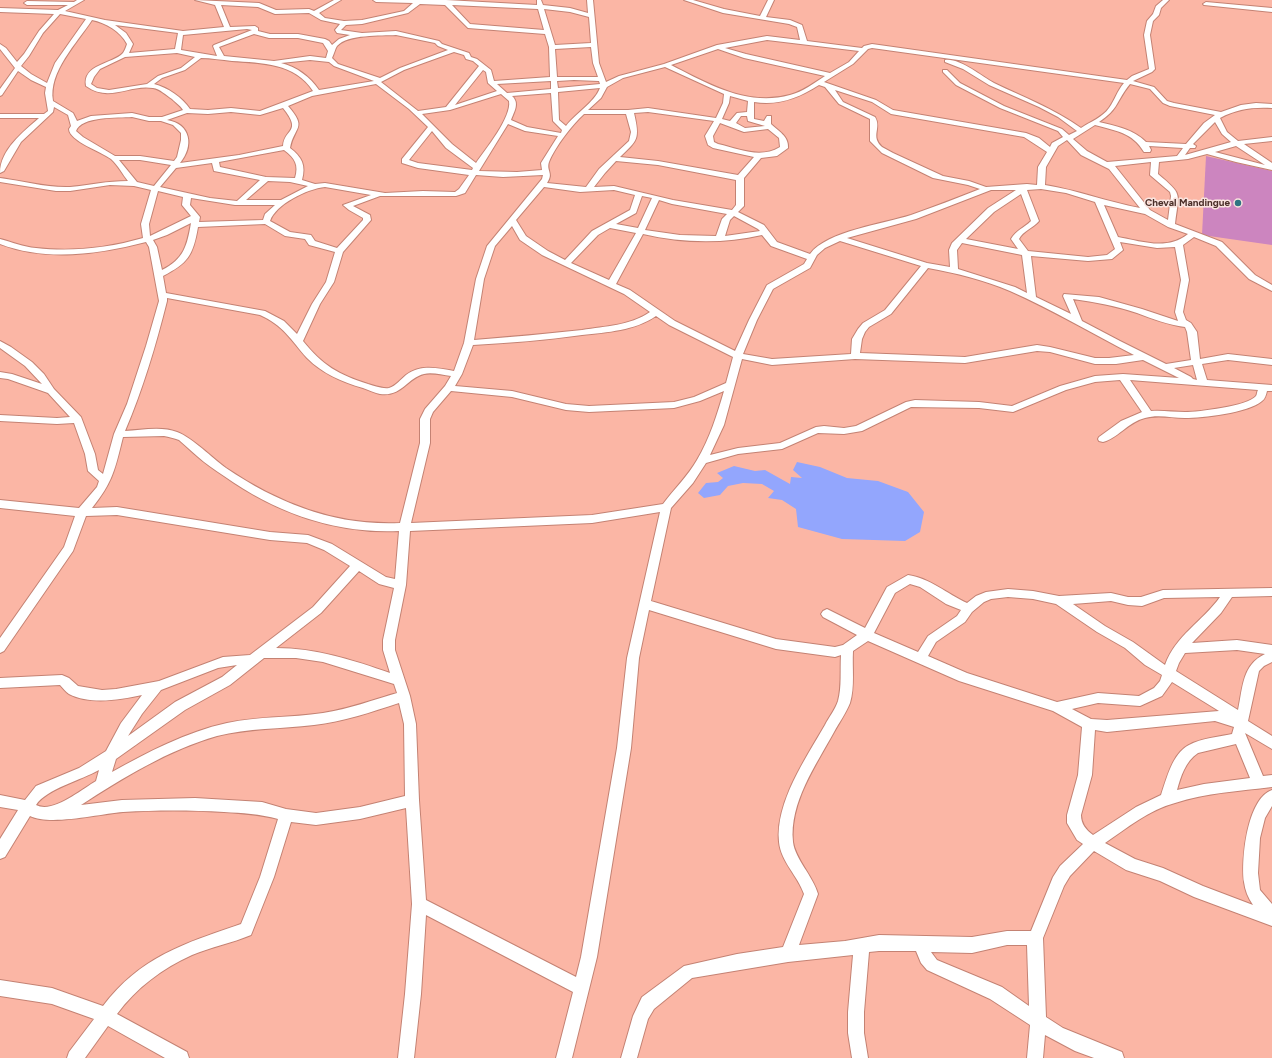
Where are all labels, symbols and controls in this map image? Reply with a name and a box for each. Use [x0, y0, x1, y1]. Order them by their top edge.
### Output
place label: Cheval Mandingue [1145, 197, 1230, 209]
marker: Cheval Mandingue [1233, 198, 1243, 208]

